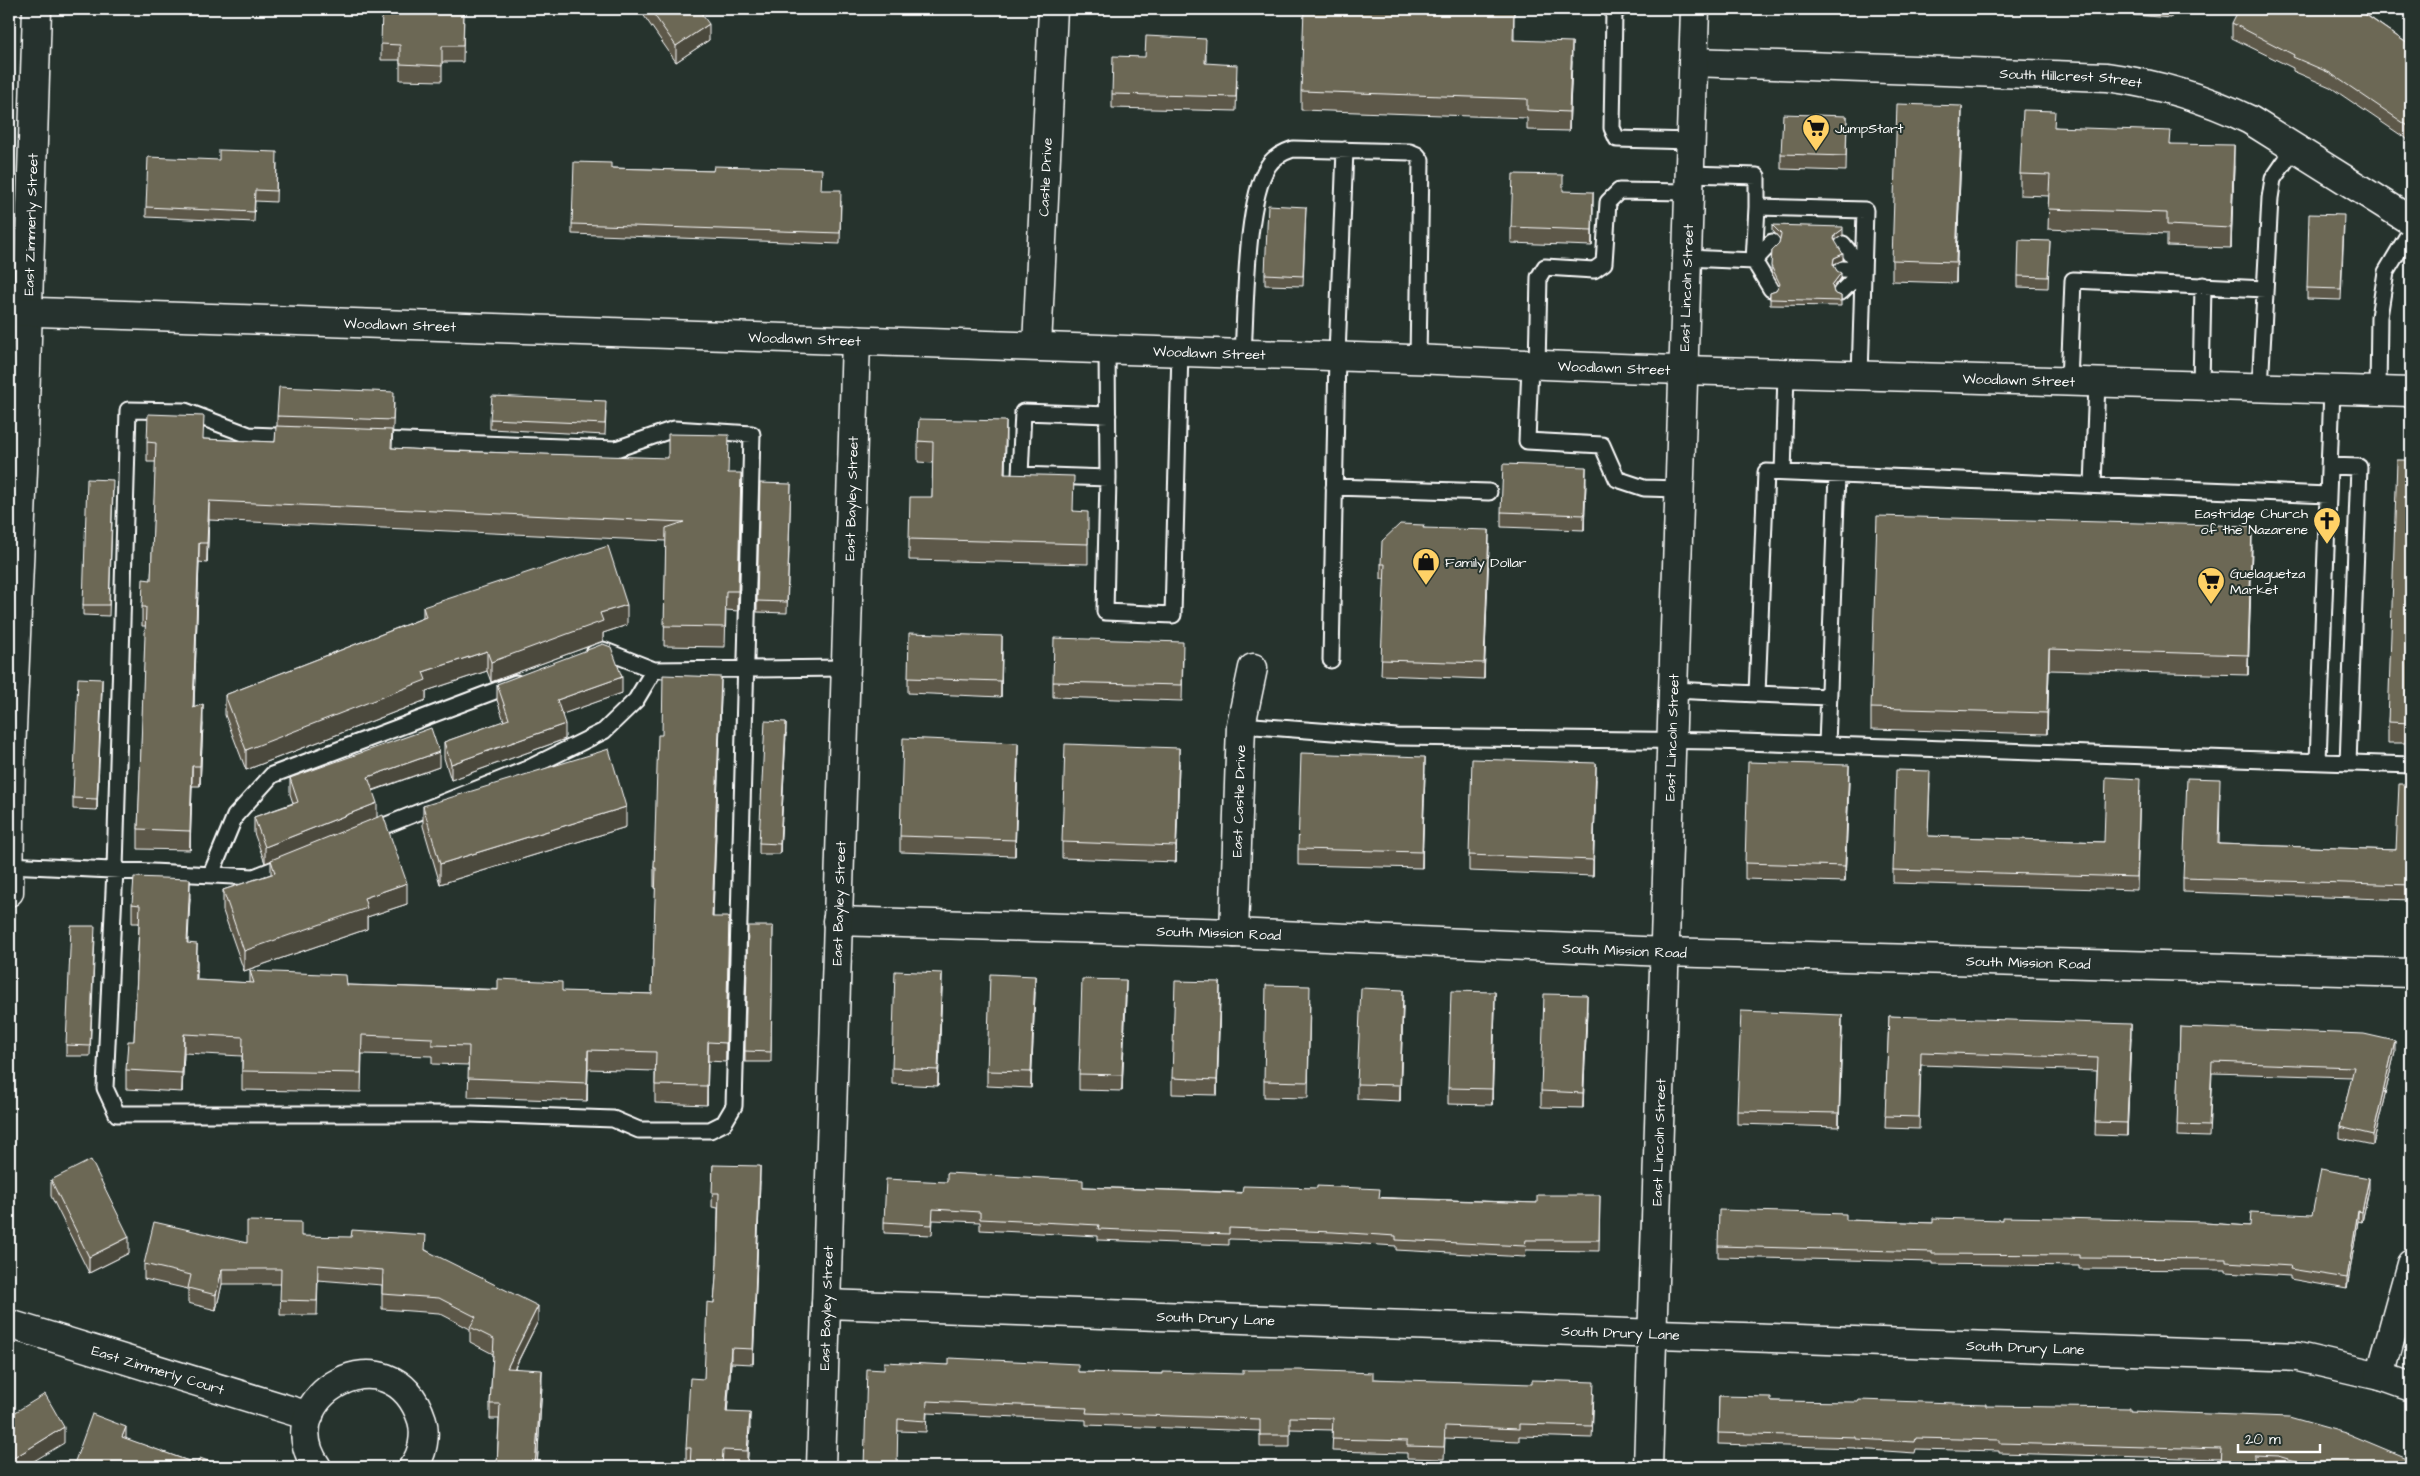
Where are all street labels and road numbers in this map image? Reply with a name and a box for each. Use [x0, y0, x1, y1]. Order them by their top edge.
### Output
street label: South Hillcrest Street [1999, 64, 2144, 94]
street label: Castle Drive [1034, 137, 1058, 217]
street label: East Zimmerly Street [19, 152, 44, 296]
street label: East Lincoln Street [1675, 223, 1699, 352]
street label: Woodlawn Street [343, 314, 457, 338]
street label: Woodlawn Street [748, 328, 861, 352]
street label: Woodlawn Street [1153, 342, 1266, 365]
street label: Woodlawn Street [1557, 356, 1671, 381]
street label: Woodlawn Street [1962, 369, 2076, 392]
street label: East Bayley Street [840, 435, 864, 561]
street label: East Lincoln Street [1660, 673, 1685, 801]
street label: East Castle Drive [1228, 744, 1251, 858]
street label: East Bayley Street [828, 840, 851, 966]
street label: South Mission Road [1156, 922, 1282, 946]
street label: South Mission Road [1562, 938, 1687, 964]
street label: South Mission Road [1966, 951, 2091, 975]
street label: East Lincoln Street [1647, 1078, 1672, 1206]
street label: East Bayley Street [815, 1245, 839, 1371]
street label: South Drury Lane [1156, 1307, 1276, 1331]
street label: South Drury Lane [1561, 1321, 1680, 1346]
street label: South Drury Lane [1966, 1336, 2085, 1360]
street label: East Zimmerly Court [89, 1341, 227, 1401]

